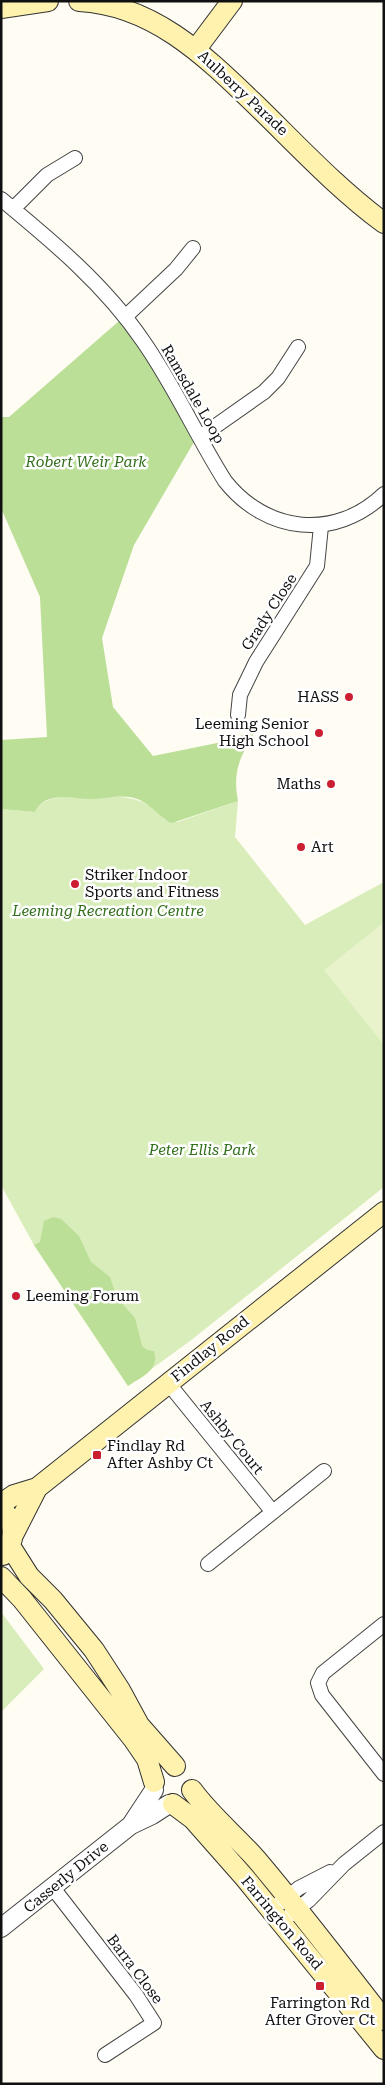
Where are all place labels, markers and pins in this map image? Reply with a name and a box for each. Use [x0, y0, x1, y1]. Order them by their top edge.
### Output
place label: HASS [297, 688, 339, 706]
marker: HASS [343, 691, 355, 703]
place label: Leeming Senior High School [195, 715, 309, 750]
marker: Leeming Senior High School [313, 727, 325, 739]
place label: Maths [276, 775, 321, 793]
marker: Maths [325, 778, 337, 790]
place label: Art [311, 838, 334, 856]
marker: Art [295, 841, 307, 853]
place label: Striker Indoor Sports and Fitness [85, 866, 219, 901]
marker: Striker Indoor Sports and Fitness [69, 878, 81, 890]
place label: Leeming Forum [26, 1287, 139, 1305]
marker: Leeming Forum [10, 1290, 22, 1302]
place label: Findlay Rd After Ashby Ct [107, 1437, 214, 1472]
marker: Findlay Rd After Ashby Ct [91, 1449, 103, 1461]
marker: Farrington Rd After Grover Ct [314, 1980, 326, 1992]
place label: Farrington Rd After Grover Ct [265, 1994, 375, 2029]

